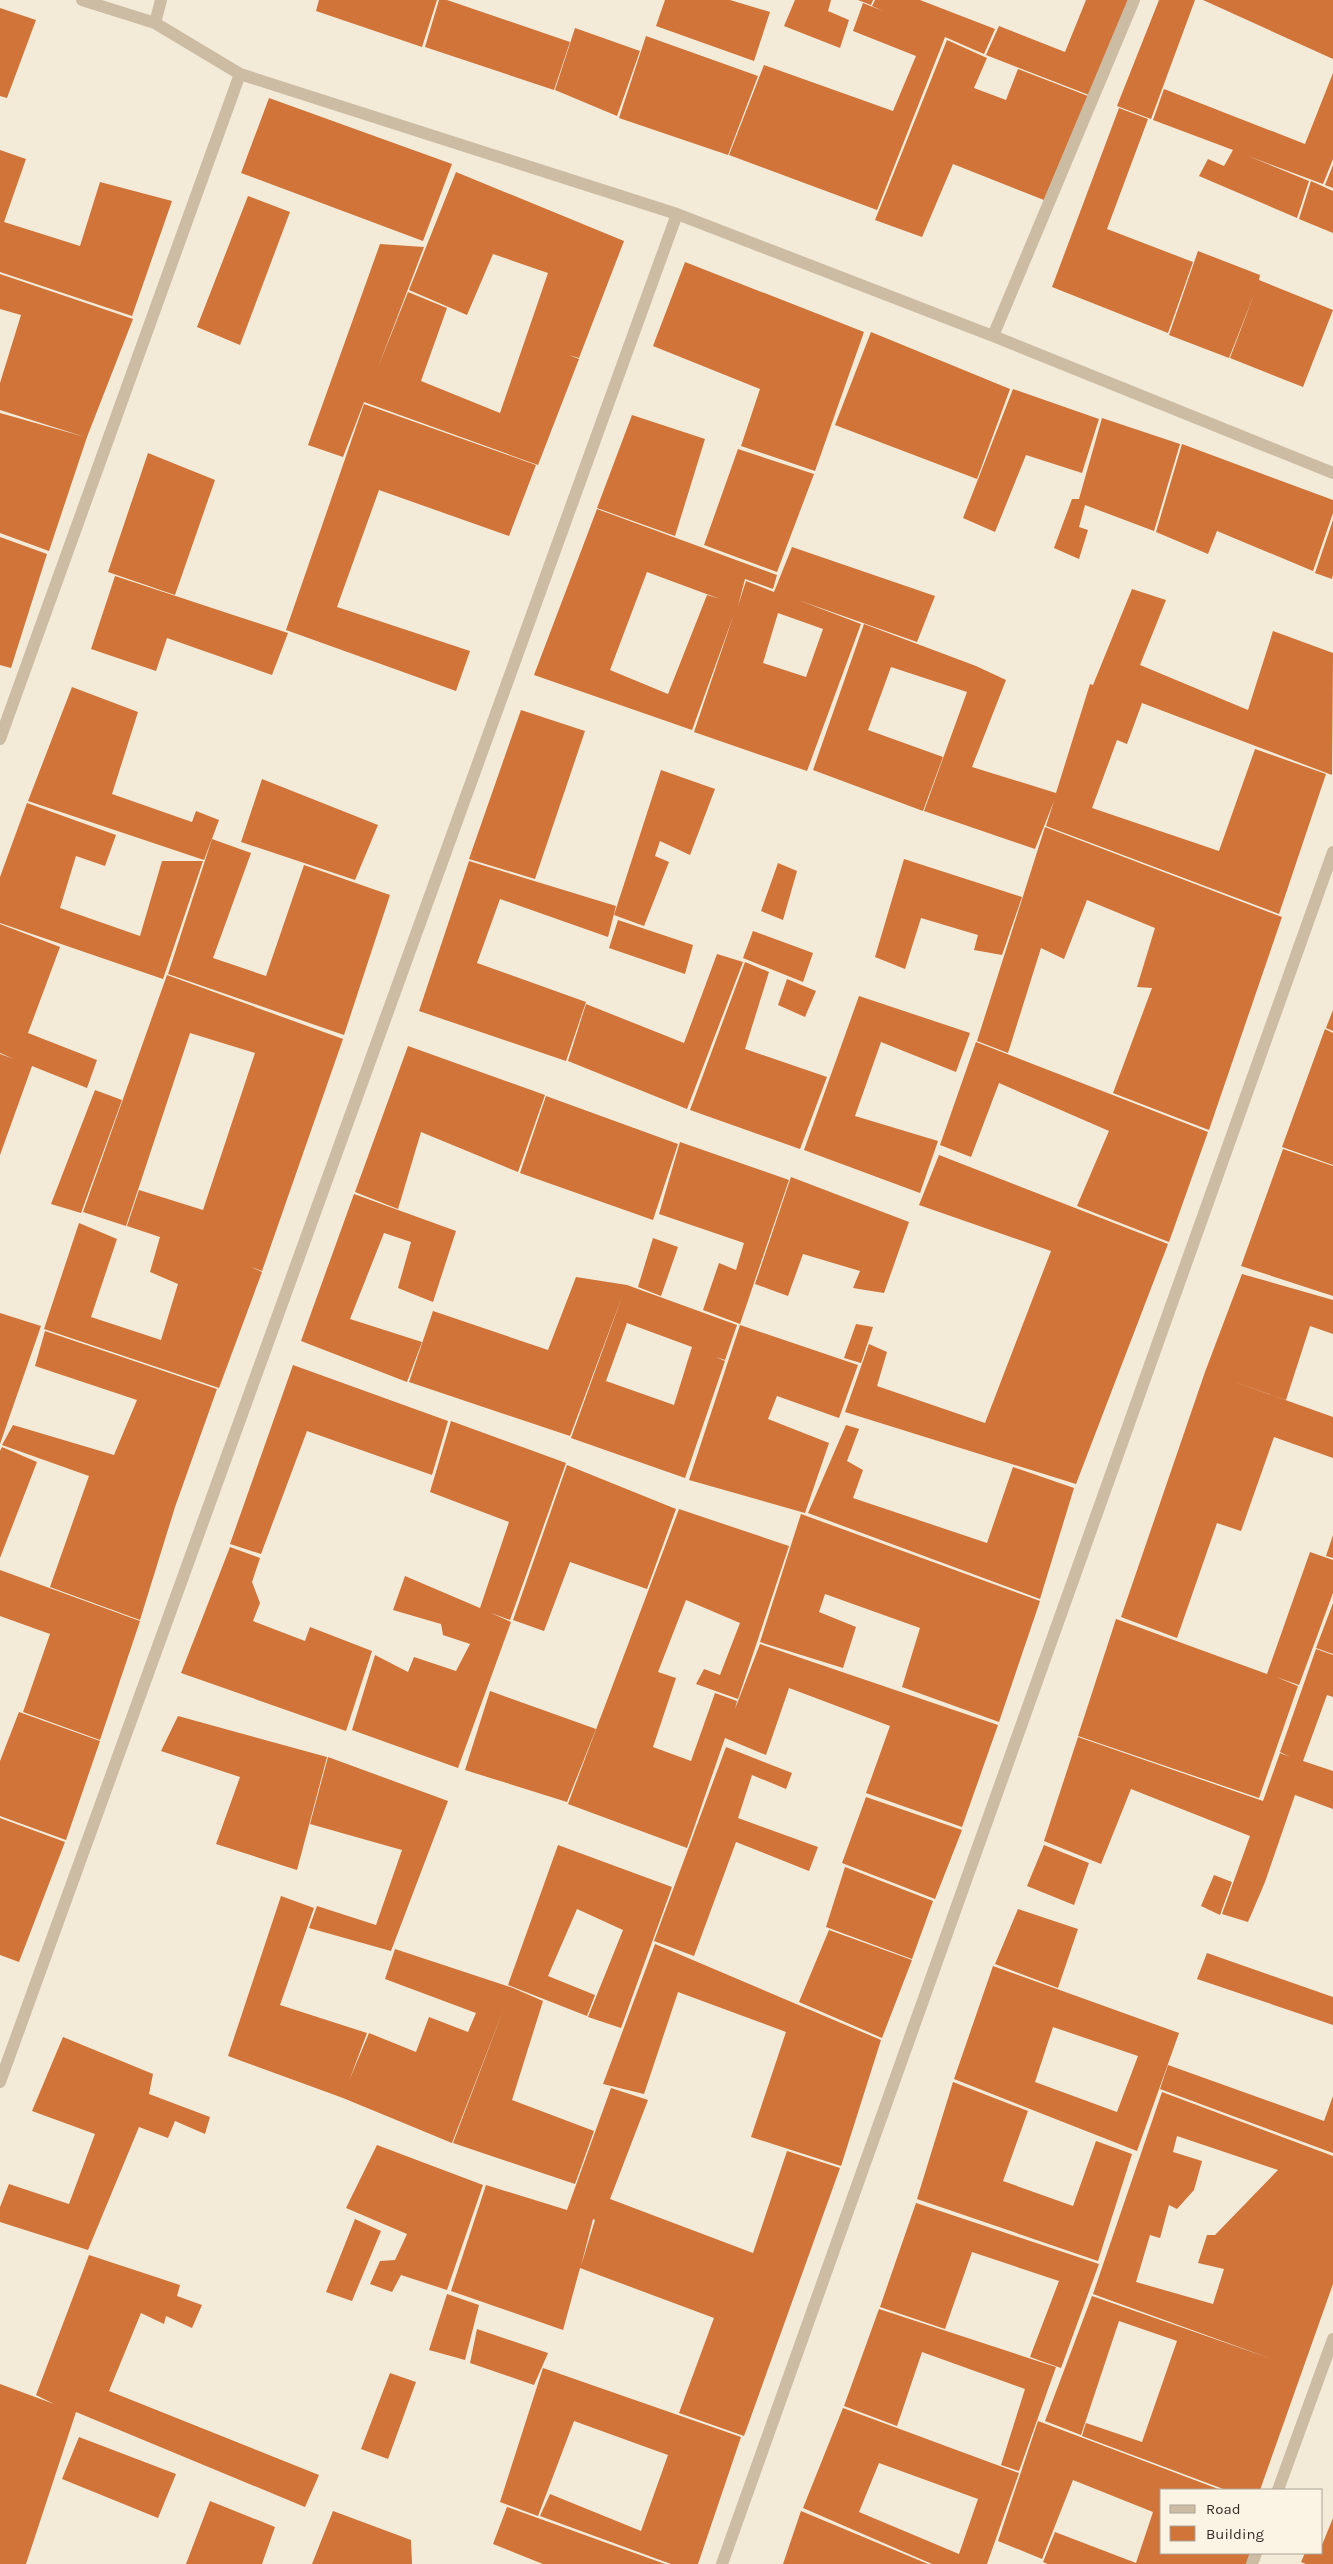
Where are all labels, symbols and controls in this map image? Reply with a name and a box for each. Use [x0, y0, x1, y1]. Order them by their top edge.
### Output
legend [1160, 2489, 1323, 2554]
text: Road [1206, 2500, 1241, 2518]
text: Building [1206, 2525, 1264, 2543]

